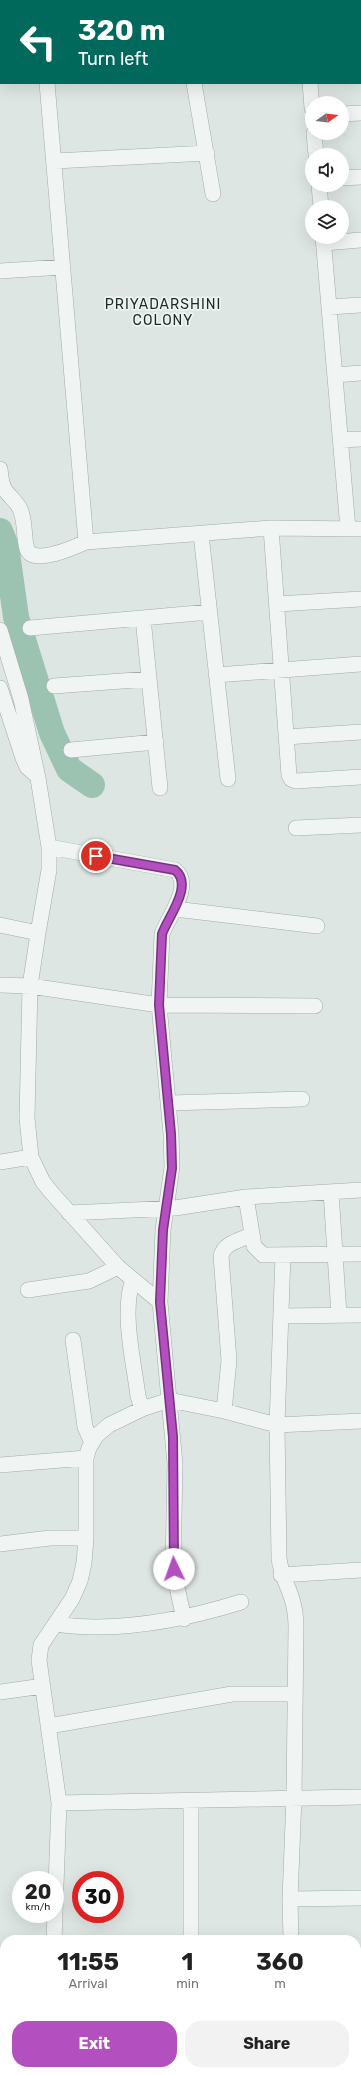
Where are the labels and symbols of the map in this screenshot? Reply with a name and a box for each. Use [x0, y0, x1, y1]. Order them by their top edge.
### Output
north arrow [305, 96, 349, 140]
district label: PRIYADARSHINI COLONY [105, 296, 221, 329]
pin [79, 839, 113, 873]
position arrow [153, 1548, 195, 1590]
speed limit sign: 30 [72, 1871, 124, 1923]

